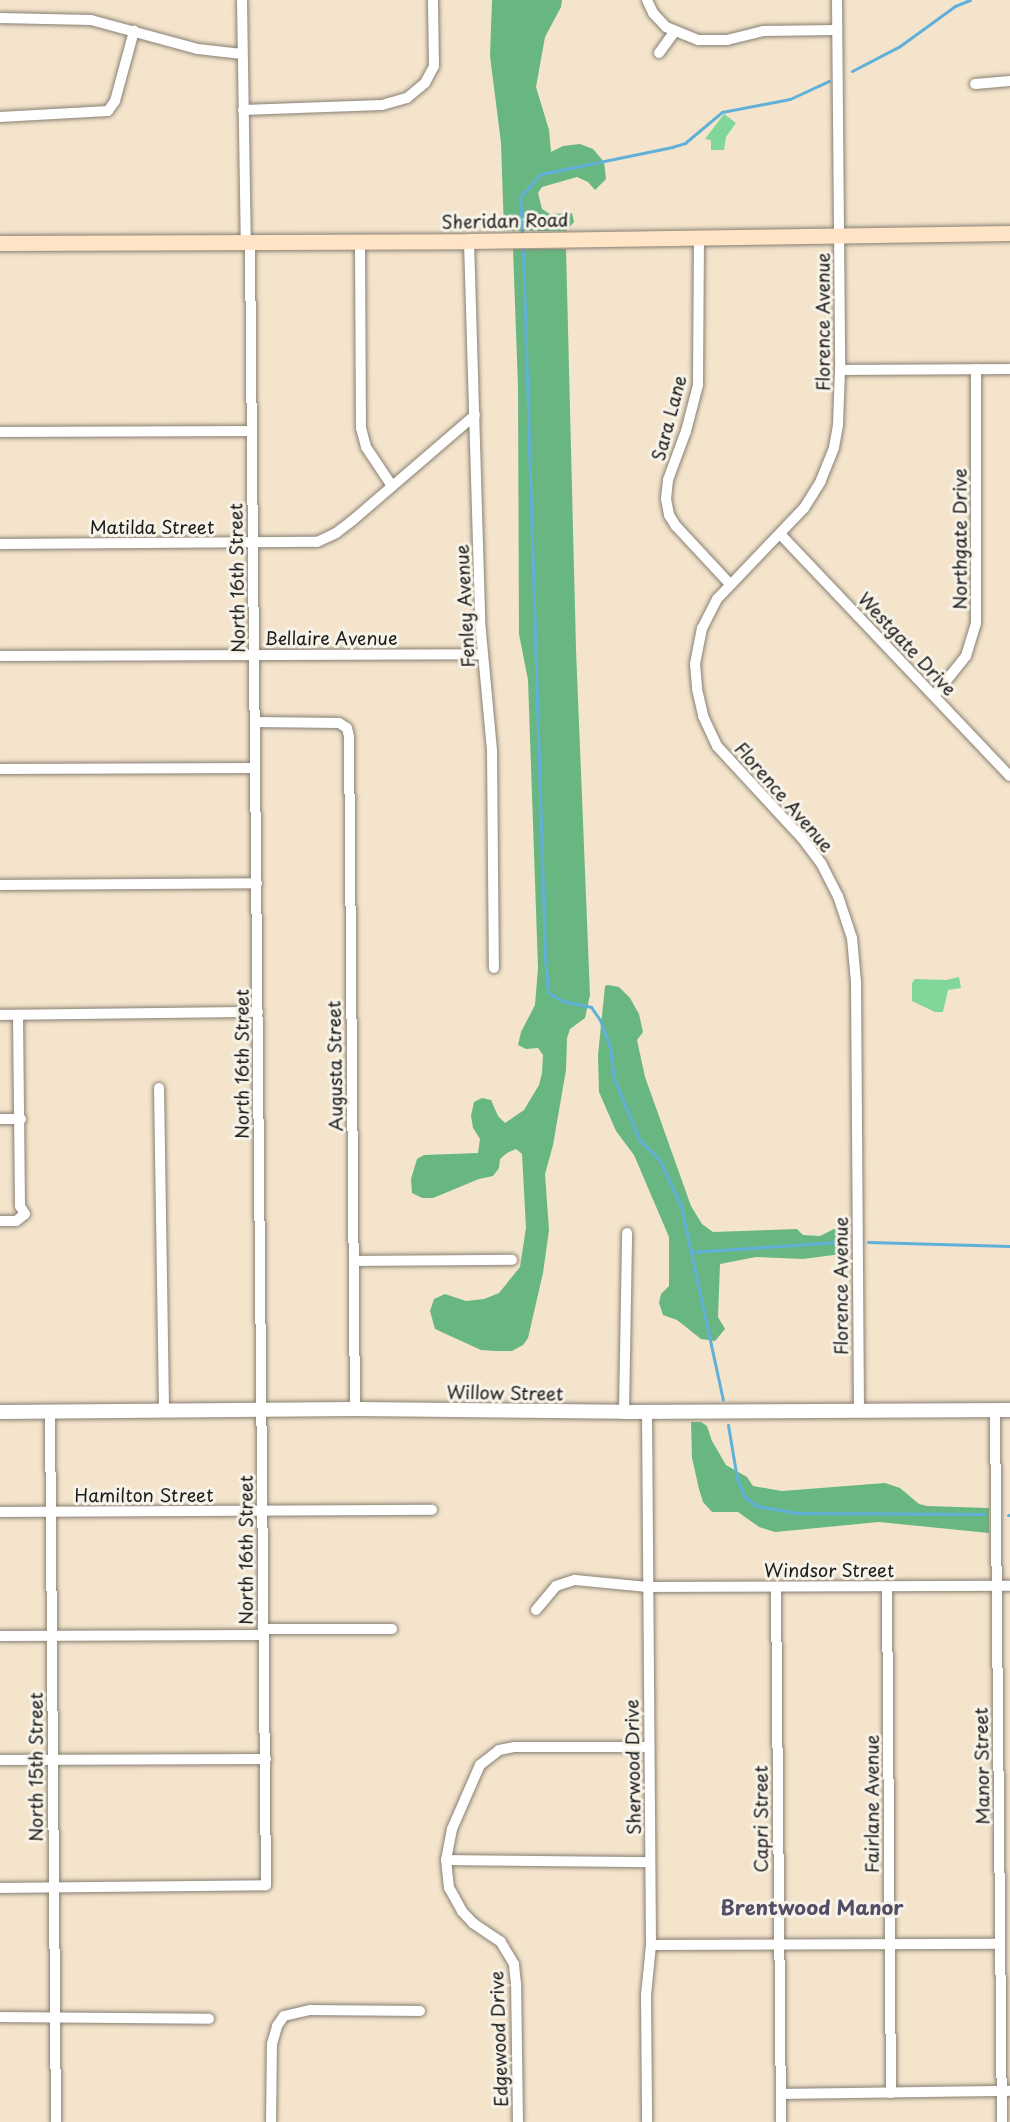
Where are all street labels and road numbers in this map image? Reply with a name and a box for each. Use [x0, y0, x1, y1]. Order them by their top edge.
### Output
street label: Sheridan Road [442, 209, 568, 233]
street label: Florence Avenue [812, 252, 834, 392]
street label: Sara Lane [647, 372, 691, 464]
street label: Northgate Drive [949, 469, 971, 609]
street label: North 16th Street [225, 501, 249, 655]
street label: Matilda Street [89, 516, 215, 538]
street label: Fenley Avenue [451, 544, 479, 668]
street label: Westgate Drive [854, 588, 960, 700]
street label: Bellaire Avenue [265, 627, 397, 649]
street label: Florence Avenue [730, 737, 838, 857]
street label: North 16th Street [231, 987, 253, 1141]
street label: Augusta Street [323, 1000, 347, 1132]
street label: Florence Avenue [830, 1216, 852, 1356]
street label: Willow Street [447, 1381, 563, 1405]
street label: North 16th Street [235, 1473, 257, 1627]
street label: Hamilton Street [75, 1484, 213, 1506]
street label: Windsor Street [763, 1559, 895, 1581]
street label: North 15th Street [25, 1691, 47, 1843]
street label: Sherwood Drive [621, 1699, 645, 1835]
street label: Manor Street [970, 1707, 994, 1825]
street label: Fairlane Avenue [861, 1735, 883, 1873]
street label: Capri Street [750, 1765, 772, 1873]
street label: Edgewood Drive [486, 1970, 512, 2108]

